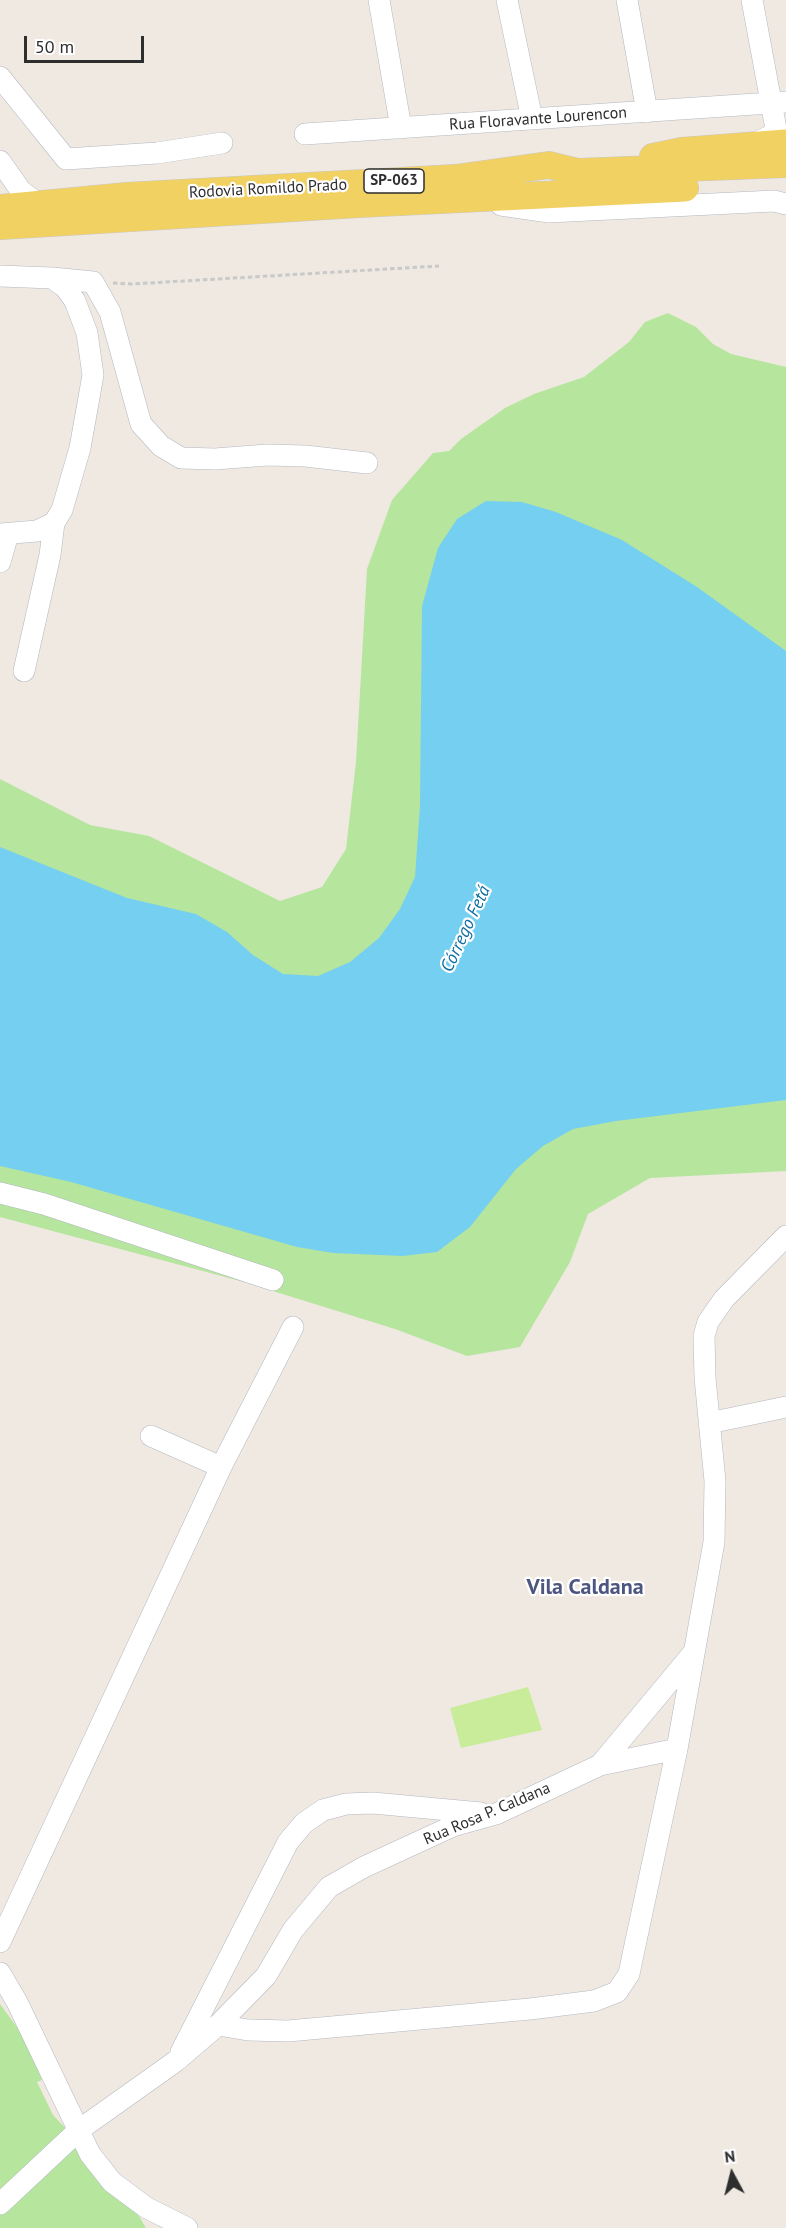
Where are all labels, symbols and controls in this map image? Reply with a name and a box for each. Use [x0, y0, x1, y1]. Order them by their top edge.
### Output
scale bar [27, 24, 147, 62]
text: 50 m [35, 35, 74, 58]
street label: Rua Floravante Lourencon [448, 103, 628, 135]
road number: SP-063 [364, 169, 424, 193]
street label: Rodovia Romildo Prado [189, 175, 347, 203]
water label: Córrego Fetá [437, 882, 495, 976]
district label: Vila Caldana [526, 1575, 644, 1601]
street label: Rua Rosa P. Caldana [421, 1779, 553, 1849]
north arrow [702, 2144, 762, 2204]
text: N [723, 2146, 736, 2167]

